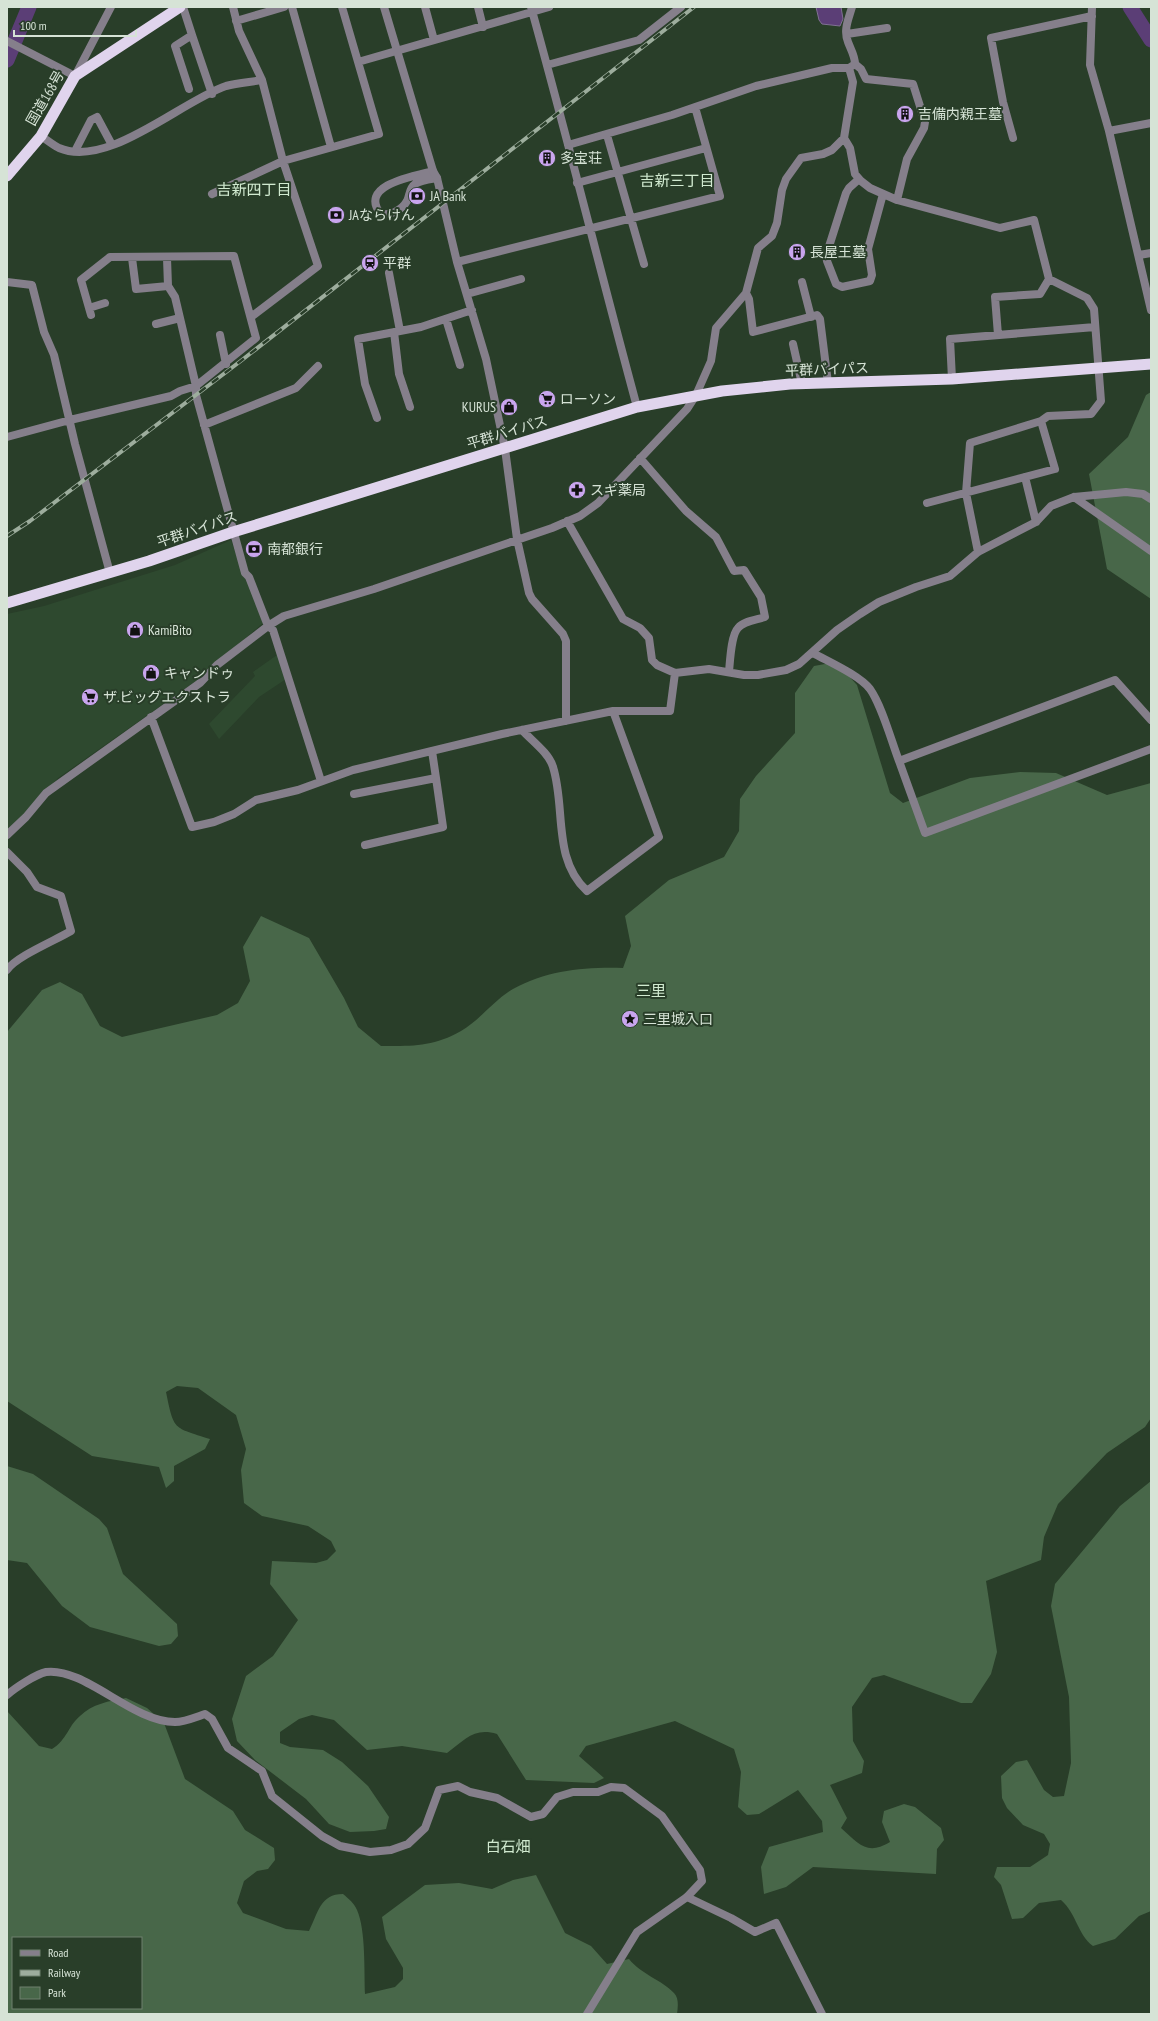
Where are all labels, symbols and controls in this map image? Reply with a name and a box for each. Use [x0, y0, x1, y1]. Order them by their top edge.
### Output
scale bar [14, 12, 136, 38]
text: 100 m [20, 18, 47, 33]
street label: 国道168号 [22, 67, 68, 129]
building icon: 吉備内親王墓 [895, 104, 915, 124]
place label: 吉備内親王墓 [918, 105, 1002, 123]
building icon: 多宝荘 [537, 148, 557, 168]
place label: 多宝荘 [560, 149, 602, 167]
district label: 吉新三丁目 [639, 171, 715, 190]
district label: 吉新四丁目 [216, 180, 292, 199]
bank icon: JA Bank [407, 186, 427, 206]
place label: JA Bank [429, 187, 467, 205]
bank icon: JAならけん [326, 205, 346, 225]
place label: JAならけん [348, 206, 415, 224]
building icon: 長屋王墓 [787, 242, 807, 262]
place label: 長屋王墓 [810, 243, 866, 261]
station icon: 平群 [360, 253, 380, 273]
place label: 平群 [383, 254, 411, 272]
street label: 平群バイパス [785, 359, 869, 379]
supermarket icon: ローソン [537, 389, 557, 409]
place label: ローソン [560, 390, 616, 408]
shop icon: KURUS [499, 397, 519, 417]
place label: KURUS [462, 398, 496, 416]
street label: 平群バイパス [464, 411, 550, 453]
pharmacy icon: スギ薬局 [567, 480, 587, 500]
place label: スギ薬局 [590, 481, 646, 499]
street label: 平群バイパス [154, 507, 240, 551]
bank icon: 南都銀行 [244, 539, 264, 559]
place label: 南都銀行 [267, 540, 323, 558]
shop icon: KamiBito [125, 620, 145, 640]
place label: KamiBito [148, 621, 192, 639]
shop icon: キャンドゥ [141, 663, 161, 683]
place label: キャンドゥ [164, 664, 234, 682]
supermarket icon: ザ.ビッグエクストラ [80, 687, 100, 707]
place label: ザ.ビッグエクストラ [103, 688, 231, 706]
district label: 三里 [636, 981, 666, 1000]
place icon: 三里城入口 [620, 1009, 640, 1029]
place label: 三里城入口 [643, 1010, 713, 1028]
district label: 白石畑 [485, 1837, 531, 1856]
legend [12, 1937, 142, 2009]
text: Road [48, 1945, 68, 1960]
text: Railway [48, 1965, 81, 1980]
text: Park [48, 1985, 66, 2000]

